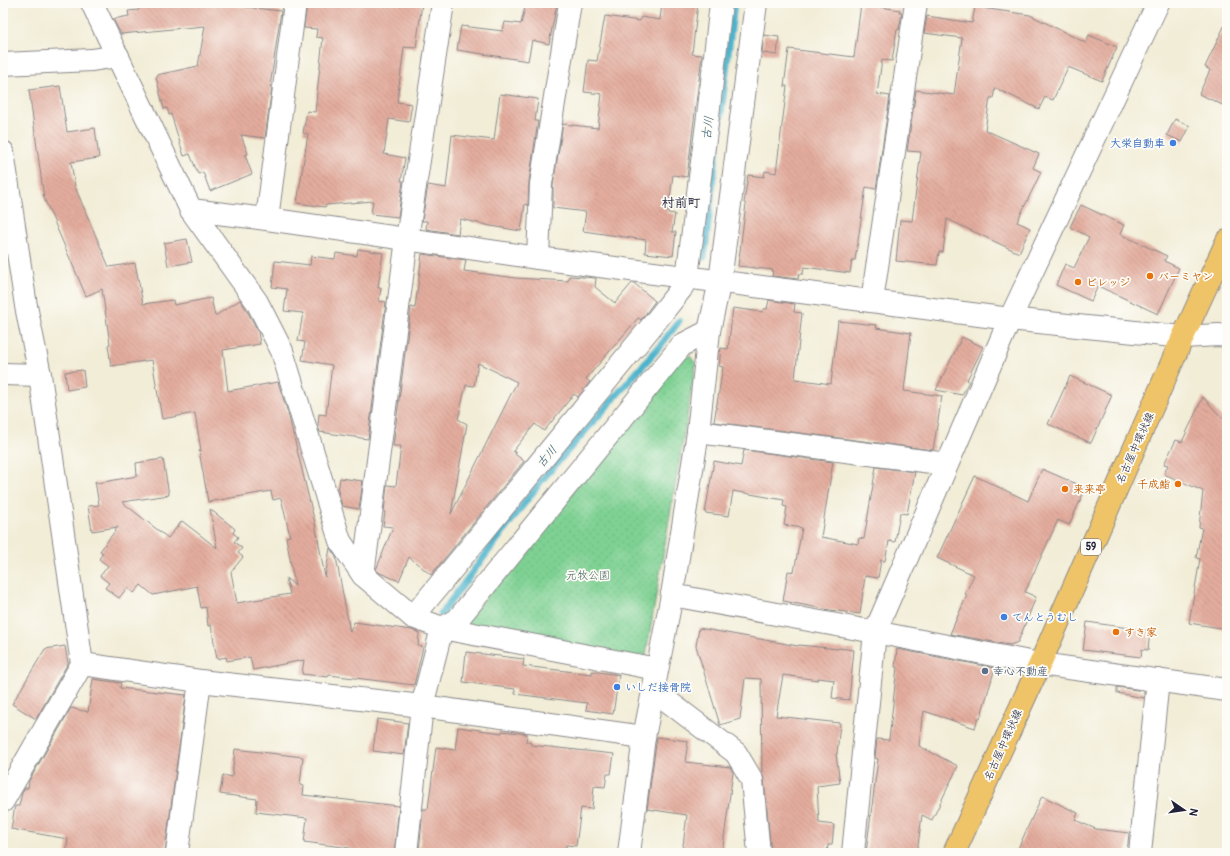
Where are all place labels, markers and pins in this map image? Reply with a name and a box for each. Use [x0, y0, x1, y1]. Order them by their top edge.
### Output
place label: 大栄自動車 [1110, 137, 1165, 150]
marker: 大栄自動車 [1168, 138, 1178, 148]
place label: バーミヤン [1158, 270, 1213, 283]
marker: バーミヤン [1145, 271, 1155, 281]
place label: ビレッジ [1086, 276, 1130, 289]
marker: ビレッジ [1073, 277, 1083, 287]
place label: 千成鮨 [1137, 478, 1170, 491]
marker: 千成鮨 [1173, 479, 1183, 489]
place label: 来来亭 [1073, 483, 1106, 496]
marker: 来来亭 [1060, 484, 1070, 494]
place label: てんとうむし [1012, 611, 1078, 624]
marker: てんとうむし [999, 612, 1009, 622]
place label: すき家 [1124, 626, 1157, 639]
marker: すき家 [1111, 627, 1121, 637]
place label: 幸心不動産 [993, 665, 1048, 678]
marker: 幸心不動産 [980, 666, 990, 676]
place label: いしだ接骨院 [625, 681, 691, 694]
marker: いしだ接骨院 [612, 682, 622, 692]

